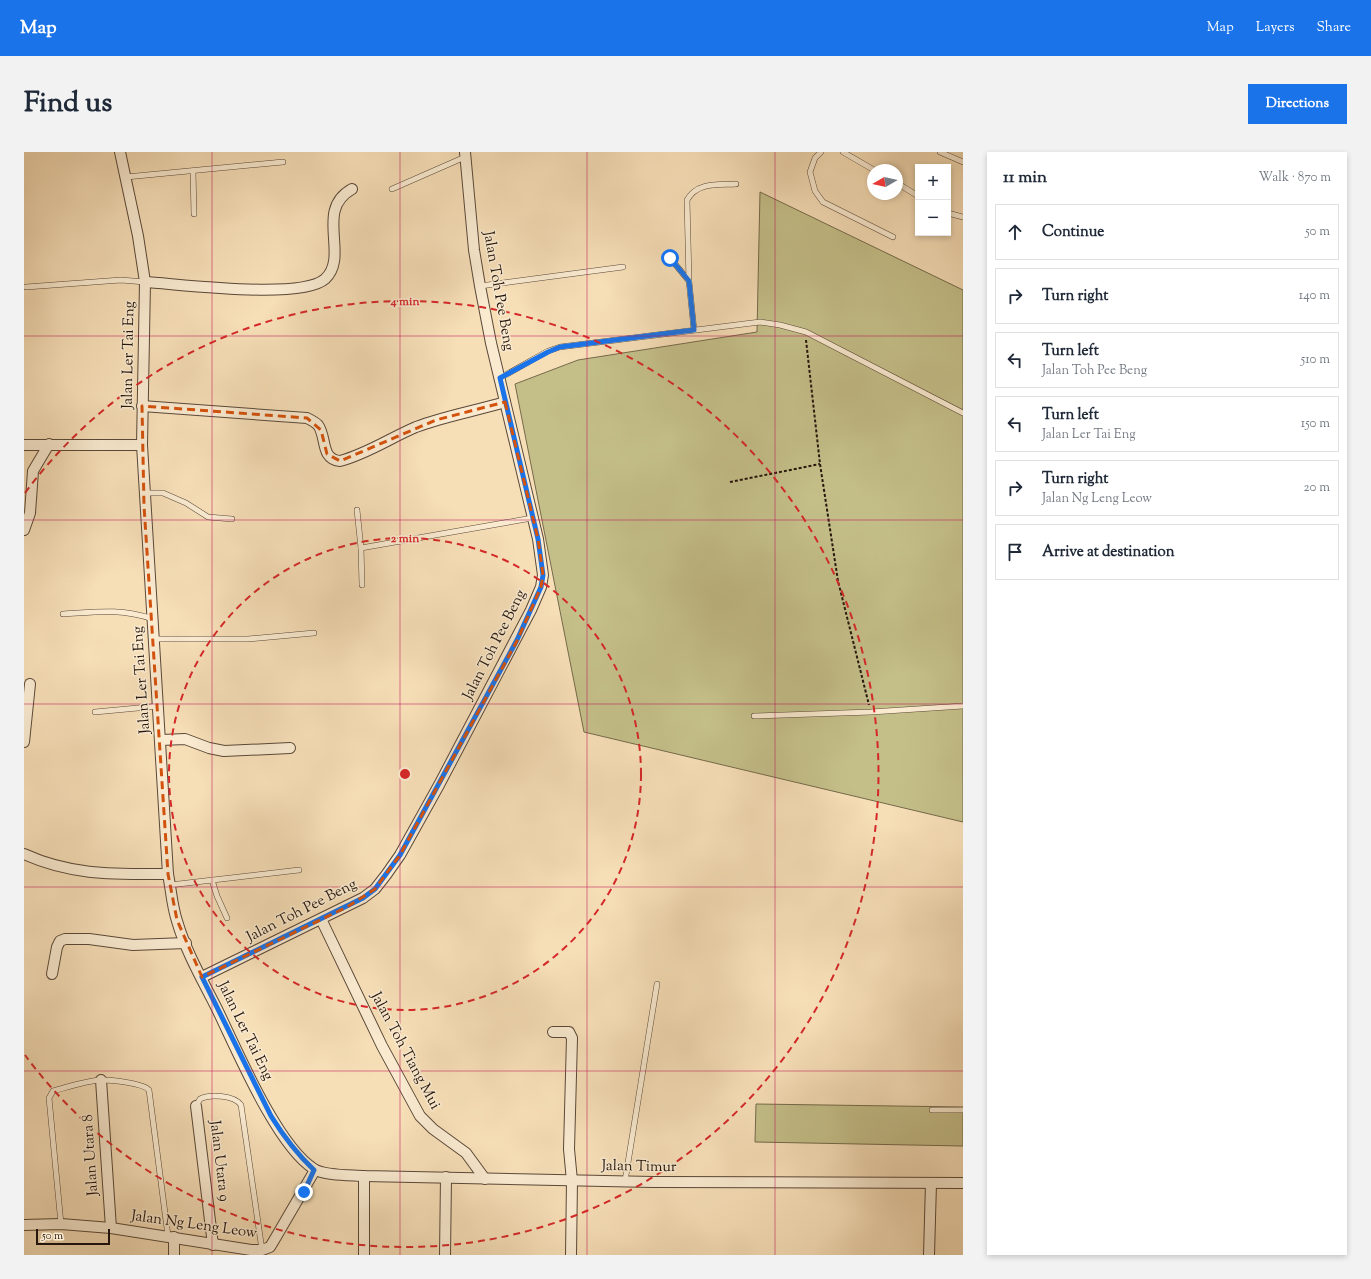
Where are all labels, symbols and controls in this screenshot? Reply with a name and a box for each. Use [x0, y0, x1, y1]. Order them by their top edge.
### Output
text: Map [20, 15, 57, 42]
text: Map [1207, 18, 1234, 38]
text: Layers [1256, 18, 1294, 38]
text: Share [1316, 18, 1351, 38]
text: Find us [24, 84, 112, 124]
button: Directions [1248, 84, 1347, 124]
north arrow [867, 164, 903, 200]
map controls [915, 164, 951, 236]
button: + [915, 164, 951, 200]
text: 11 min [1003, 166, 1047, 190]
text: Walk · 870 m [1259, 169, 1331, 187]
button: − [915, 200, 951, 236]
icon: ahead [1004, 221, 1026, 243]
text: Continue [1042, 222, 1104, 243]
text: 50 m [1305, 223, 1330, 241]
street label: Jalan Toh Pee Beng [477, 228, 519, 353]
route start [661, 249, 679, 267]
icon: right [1004, 285, 1026, 307]
text: Turn right [1042, 286, 1108, 307]
text: 140 m [1299, 287, 1330, 305]
text: 4 min [389, 293, 420, 311]
street label: Jalan Ler Tai Eng [118, 301, 140, 410]
text: Turn left [1042, 341, 1099, 362]
icon: left [1004, 349, 1026, 371]
text: 510 m [1301, 351, 1330, 369]
text: Jalan Toh Pee Beng [1042, 362, 1147, 380]
text: Turn left [1042, 405, 1099, 426]
icon: left [1004, 413, 1026, 435]
text: 150 m [1301, 415, 1330, 433]
text: Jalan Ler Tai Eng [1042, 426, 1136, 444]
text: Turn right [1042, 469, 1108, 490]
icon: right [1004, 477, 1026, 499]
text: 20 m [1304, 479, 1330, 497]
text: Jalan Ng Leng Leow [1042, 490, 1152, 508]
text: 2 min [391, 530, 420, 548]
icon: arrive [1004, 541, 1026, 563]
text: Arrive at destination [1042, 542, 1175, 563]
street label: Jalan Toh Pee Beng [458, 586, 532, 705]
street label: Jalan Ler Tai Eng [128, 625, 156, 736]
centre of rings [398, 767, 412, 781]
street label: Jalan Toh Pee Beng [242, 874, 361, 948]
street label: Jalan Ler Tai Eng [211, 977, 278, 1084]
street label: Jalan Toh Tiang Mui [365, 988, 445, 1114]
street label: Jalan Utara 8 [78, 1113, 104, 1197]
street label: Jalan Utara 9 [203, 1118, 234, 1203]
street label: Jalan Timur [600, 1156, 677, 1178]
route end [295, 1183, 313, 1201]
street label: Jalan Ng Leng Leow [129, 1206, 258, 1244]
scale bar [36, 1227, 110, 1246]
text: 50 m [42, 1228, 63, 1244]

